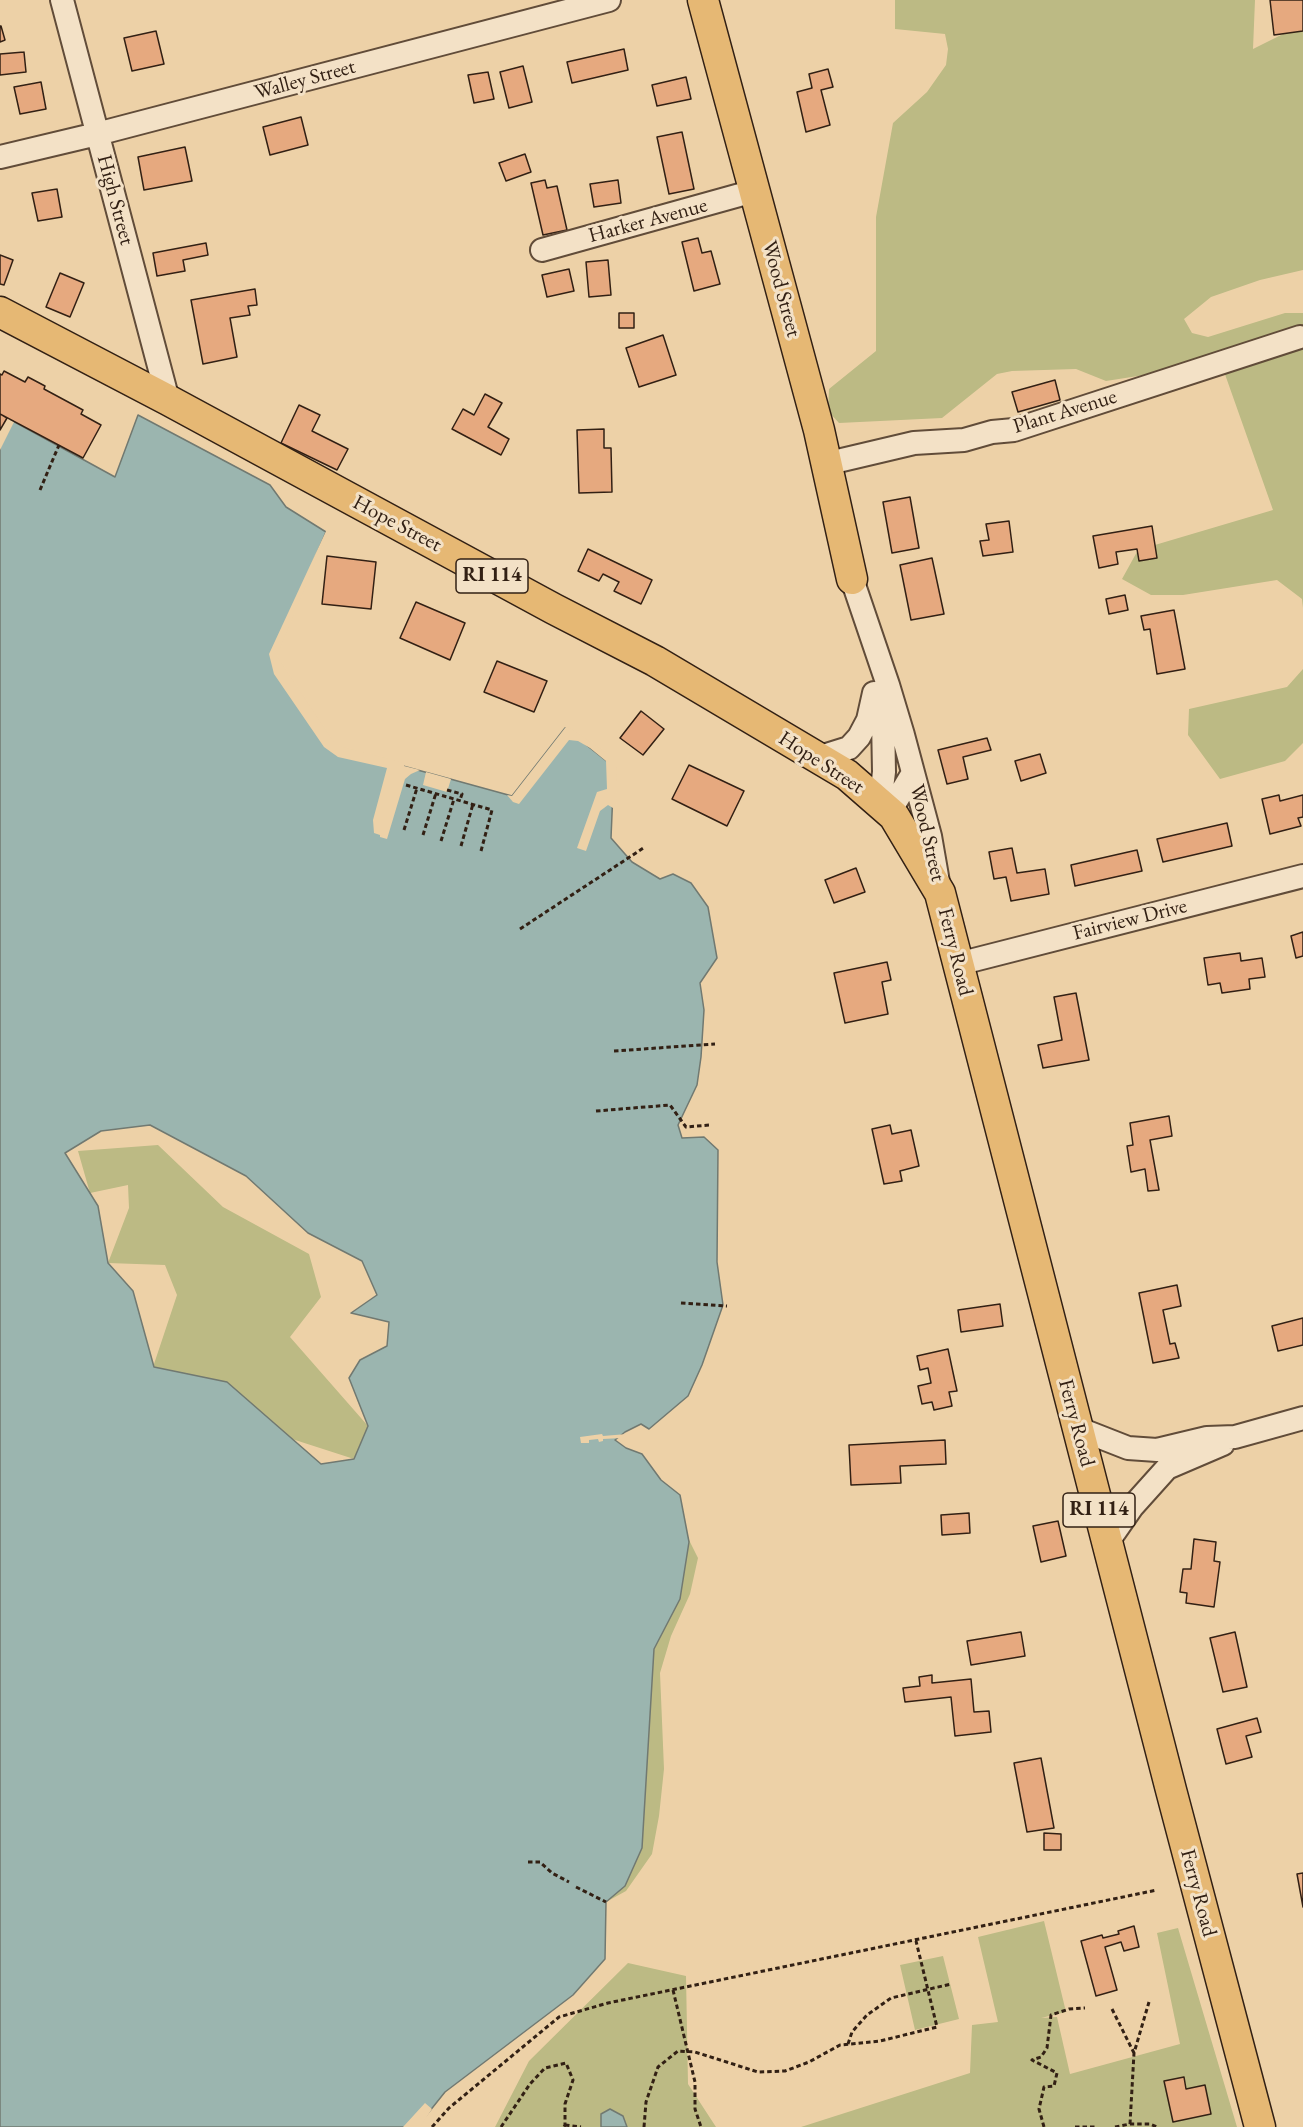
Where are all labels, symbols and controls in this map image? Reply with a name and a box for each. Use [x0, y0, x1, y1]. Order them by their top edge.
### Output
street label: Walley Street [252, 54, 358, 106]
street label: High Street [91, 152, 139, 248]
street label: Harker Avenue [586, 193, 710, 249]
street label: Wood Street [756, 238, 806, 340]
street label: Plant Avenue [1010, 384, 1120, 440]
street label: Hope Street [348, 490, 446, 558]
road number: RI 114 [456, 559, 528, 593]
street label: Hope Street [774, 726, 868, 800]
street label: Wood Street [904, 782, 950, 884]
street label: Fairview Drive [1070, 894, 1190, 946]
street label: Ferry Road [932, 905, 978, 999]
street label: Ferry Road [1052, 1376, 1100, 1470]
road number: RI 114 [1063, 1493, 1135, 1527]
street label: Ferry Road [1174, 1846, 1222, 1940]

